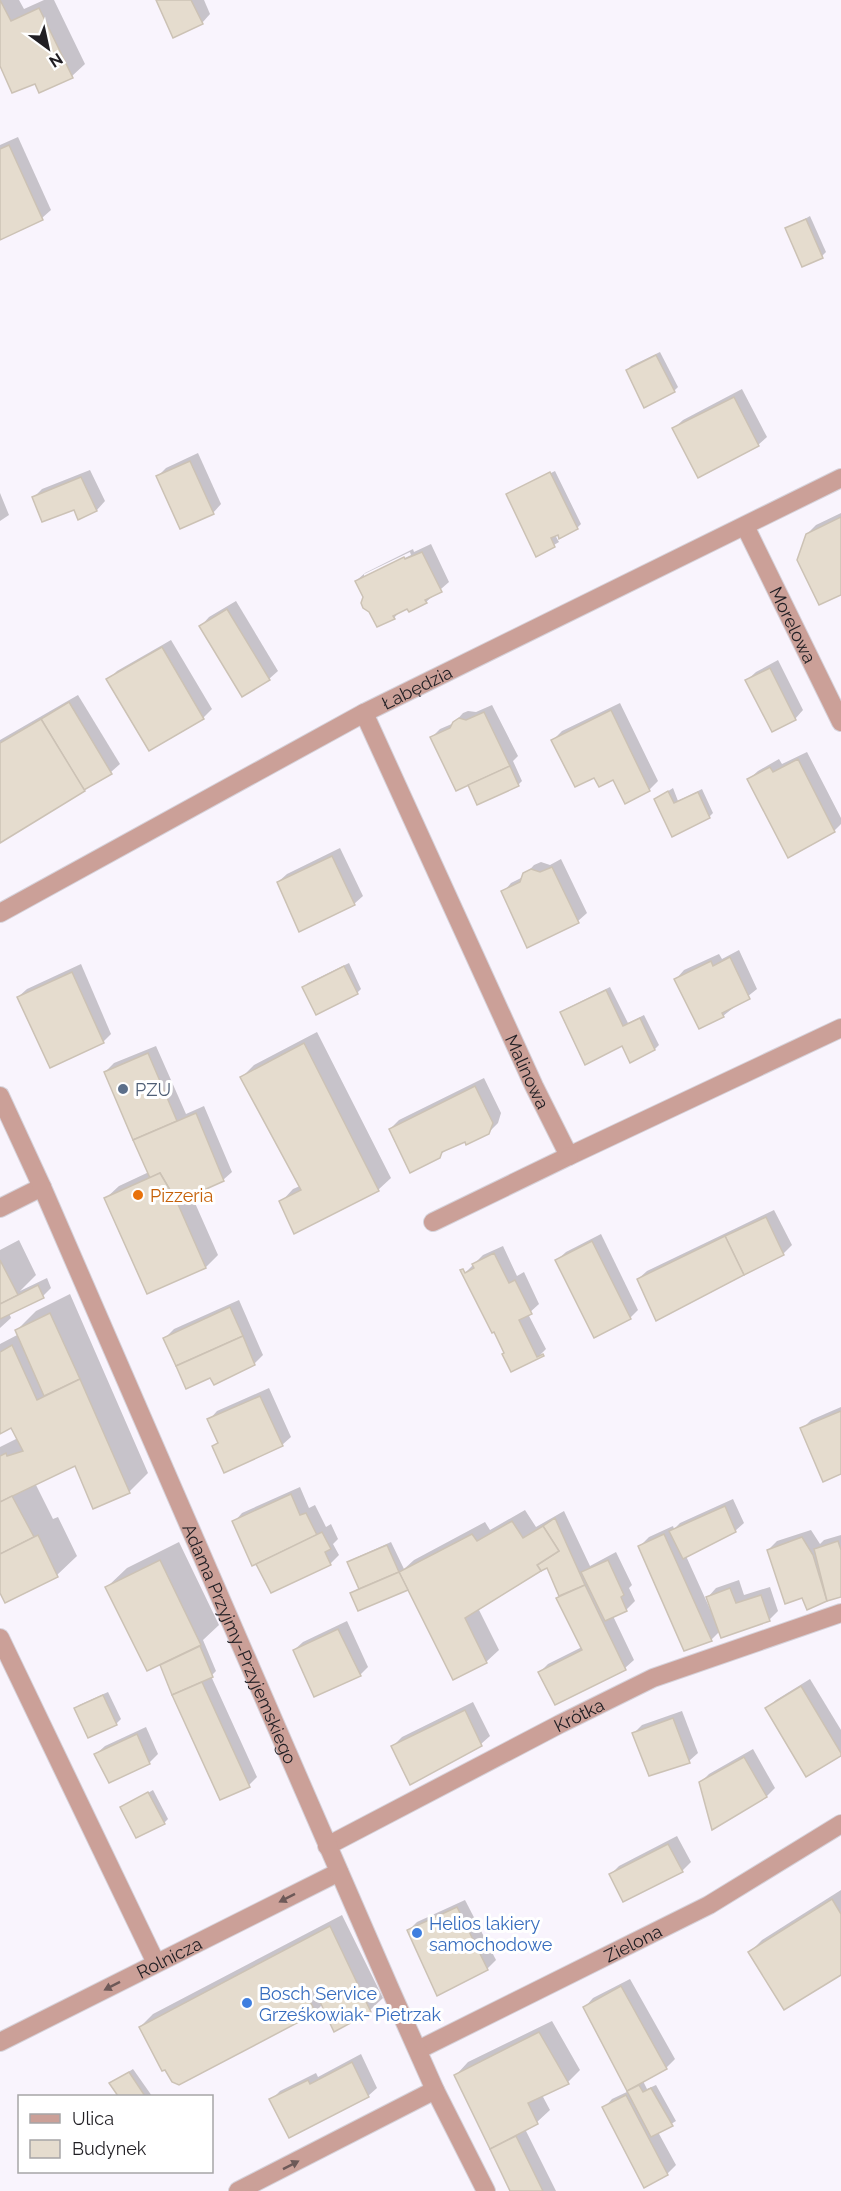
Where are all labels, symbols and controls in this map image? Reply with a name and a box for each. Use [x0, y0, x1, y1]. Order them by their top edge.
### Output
north arrow [18, 18, 78, 78]
text: N [46, 49, 66, 71]
street label: Morelowa [766, 583, 821, 666]
street label: Łabędzia [378, 661, 455, 713]
street label: Malinowa [501, 1031, 554, 1112]
place label: PZU [135, 1079, 171, 1100]
marker: PZU [116, 1082, 130, 1096]
place label: Pizzeria [150, 1185, 213, 1206]
marker: Pizzeria [131, 1188, 145, 1202]
street label: Adama Przyjmy-Przyjemskiego [179, 1520, 302, 1767]
street label: Krótka [550, 1693, 607, 1736]
one-way arrow [278, 1894, 295, 1903]
place label: Helios lakiery samochodowe [429, 1913, 553, 1955]
street label: Zielona [600, 1920, 665, 1966]
marker: Helios lakiery samochodowe [410, 1926, 424, 1940]
street label: Rolnicza [133, 1932, 205, 1982]
one-way arrow [104, 1981, 121, 1991]
place label: Bosch Service Grześkowiak- Pietrzak [259, 1983, 441, 2025]
marker: Bosch Service Grześkowiak- Pietrzak [240, 1996, 254, 2010]
legend [18, 2095, 213, 2173]
text: Ulica [72, 2108, 114, 2129]
text: Budynek [72, 2138, 147, 2159]
one-way arrow [282, 2160, 299, 2170]

